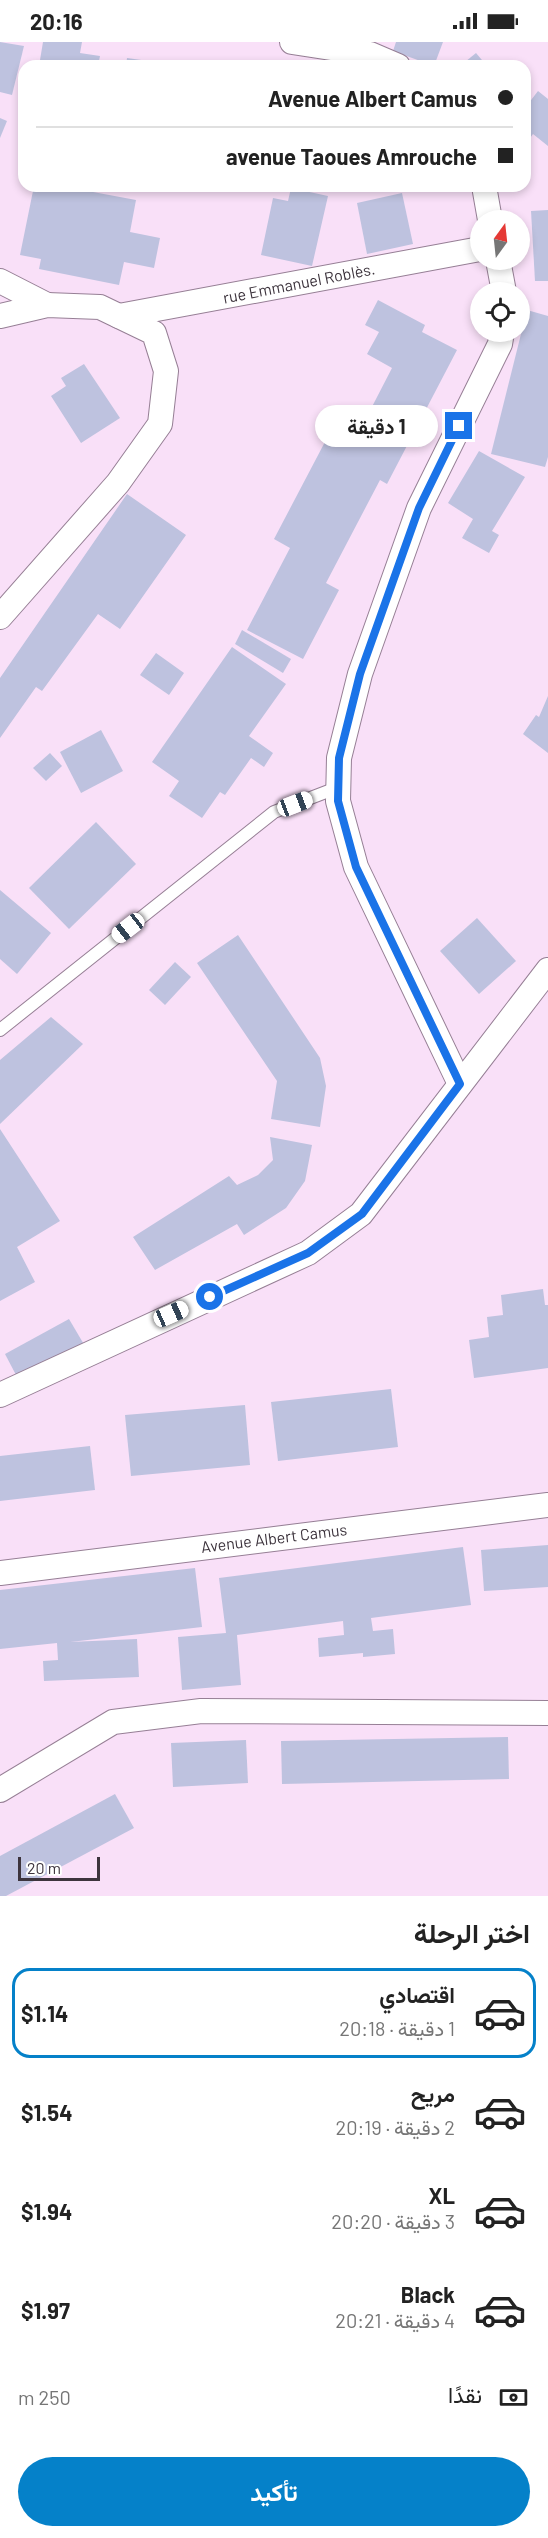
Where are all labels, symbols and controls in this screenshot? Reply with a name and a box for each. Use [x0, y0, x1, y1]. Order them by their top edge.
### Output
text: 20:16 [30, 8, 82, 34]
text: Avenue Albert Camus [268, 85, 477, 111]
text: avenue Taoues Amrouche [226, 143, 477, 169]
north arrow [470, 210, 530, 270]
map controls [470, 210, 530, 342]
street label: rue Emmanuel Roblès. [221, 258, 377, 307]
button: locate [470, 282, 530, 342]
callout: 1 دقيقة [315, 405, 438, 447]
route end [445, 412, 472, 439]
text: 1 دقيقة [347, 414, 406, 438]
car [275, 789, 315, 819]
car [108, 910, 148, 946]
route start [196, 1283, 223, 1310]
car [151, 1298, 191, 1330]
street label: Avenue Albert Camus [200, 1519, 348, 1556]
scale bar [18, 1854, 100, 1882]
text: 20 m [27, 1858, 61, 1877]
text: اختر الرحلة [414, 1916, 530, 1948]
text: اقتصادي [379, 1981, 455, 2007]
icon: car [473, 1986, 527, 2040]
text: $1.14 [21, 2000, 68, 2026]
text: 1 دقيقة · 20:18 [339, 2016, 455, 2040]
text: مريح [411, 2080, 455, 2106]
icon: car [473, 2085, 527, 2139]
text: $1.54 [21, 2099, 72, 2125]
text: 2 دقيقة · 20:19 [336, 2115, 455, 2139]
text: XL [429, 2182, 455, 2208]
icon: car [473, 2184, 527, 2238]
text: $1.94 [21, 2198, 72, 2224]
text: 3 دقيقة · 20:20 [331, 2209, 455, 2233]
text: Black [401, 2281, 455, 2307]
icon: car [473, 2283, 527, 2337]
text: $1.97 [21, 2297, 70, 2323]
text: 4 دقيقة · 20:21 [335, 2308, 455, 2332]
text: نقدًا [448, 2381, 482, 2407]
icon: cash [497, 2381, 530, 2414]
text: 250 m [18, 2385, 71, 2409]
button: تأكيد [18, 2457, 530, 2526]

